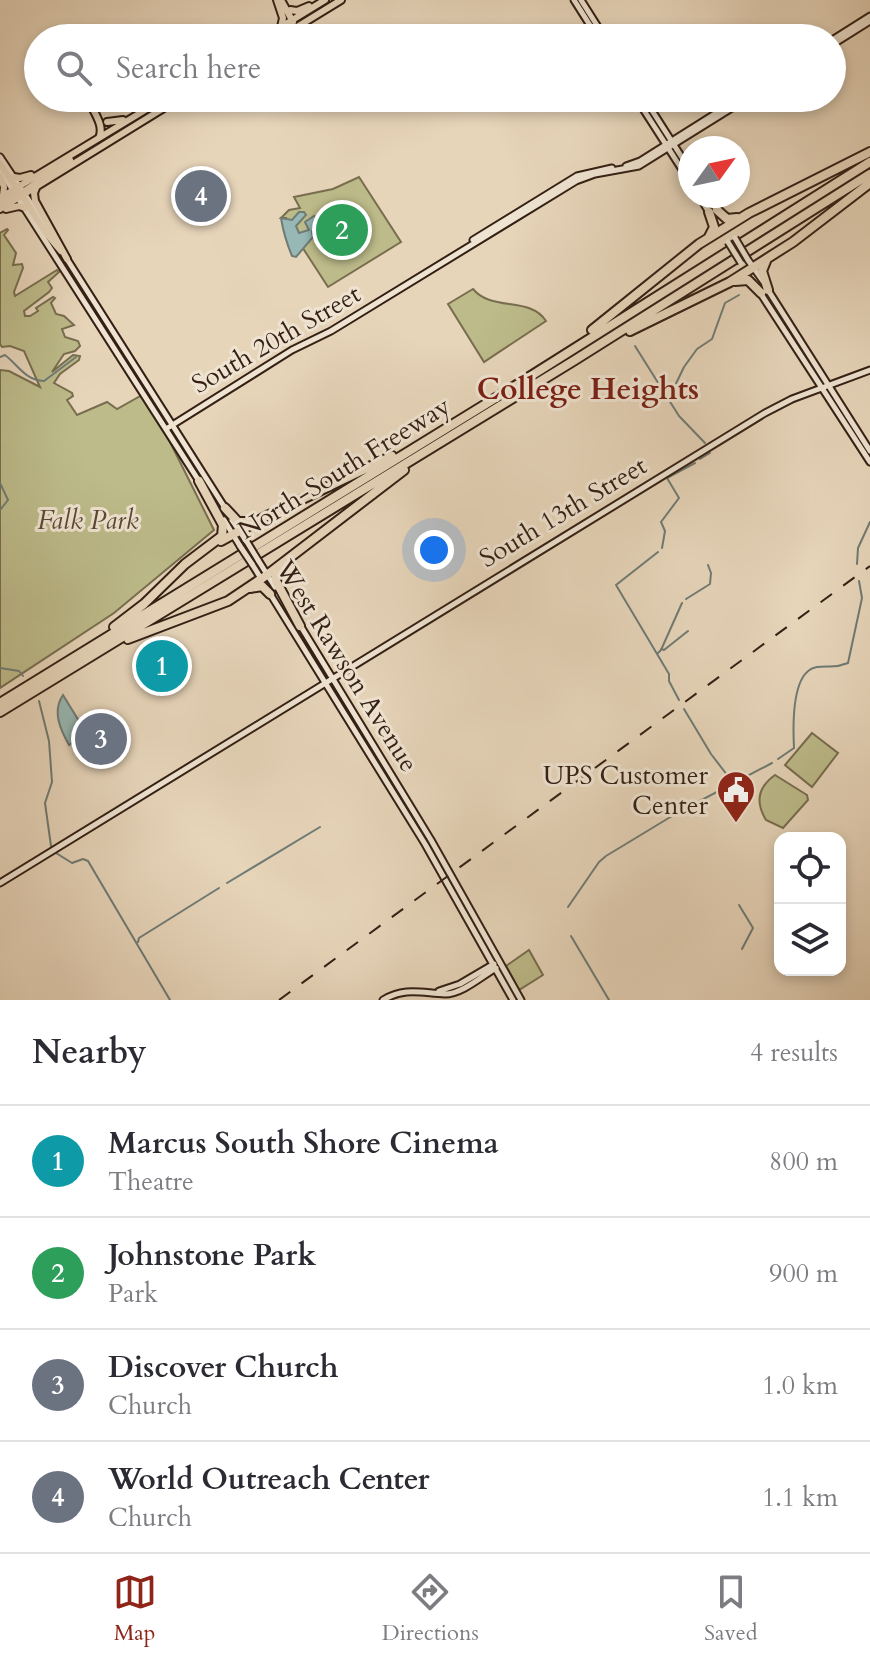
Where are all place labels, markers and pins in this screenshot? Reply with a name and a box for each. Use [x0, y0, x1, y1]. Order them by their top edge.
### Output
pin: 4 [175, 166, 227, 226]
pin: 2 [316, 200, 368, 260]
pin: 1 [136, 636, 188, 696]
pin: 3 [75, 709, 127, 769]
place label: UPS Customer Center [543, 758, 709, 823]
public building icon: UPS Customer Center [715, 769, 757, 824]

